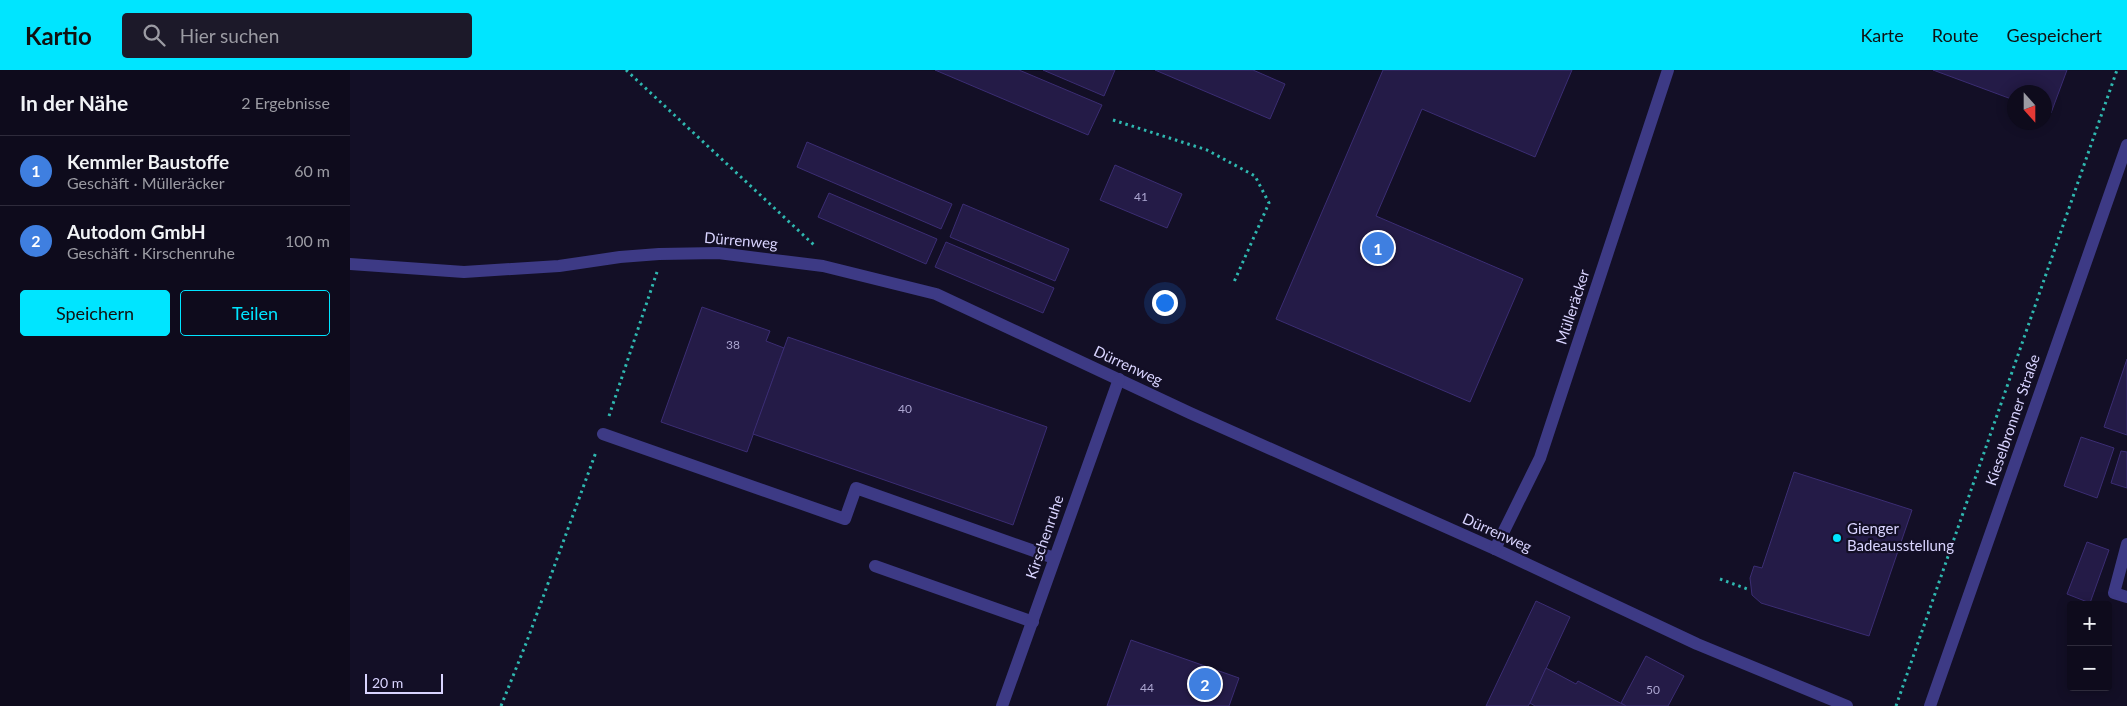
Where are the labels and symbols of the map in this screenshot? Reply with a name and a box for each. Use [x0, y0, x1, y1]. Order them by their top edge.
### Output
north arrow [2007, 85, 2052, 130]
house number: 41 [1134, 189, 1148, 204]
street label: Dürrenweg [703, 228, 779, 252]
pin: 1 [1362, 229, 1394, 267]
street label: Mülleräcker [1551, 266, 1593, 346]
your location [1152, 290, 1178, 316]
house number: 38 [726, 337, 740, 352]
street label: Dürrenweg [1091, 341, 1166, 389]
street label: Kieselbronner Straße [1981, 352, 2043, 488]
house number: 40 [898, 401, 912, 416]
street label: Kirschenruhe [1021, 492, 1067, 581]
street label: Dürrenweg [1460, 509, 1535, 555]
place label: Gienger Badeausstellung [1847, 519, 1954, 554]
marker: Gienger Badeausstellung [1831, 532, 1843, 544]
pin: 2 [1189, 665, 1221, 703]
scale bar [365, 671, 442, 694]
house number: 44 [1140, 680, 1154, 695]
house number: 50 [1646, 682, 1660, 697]

